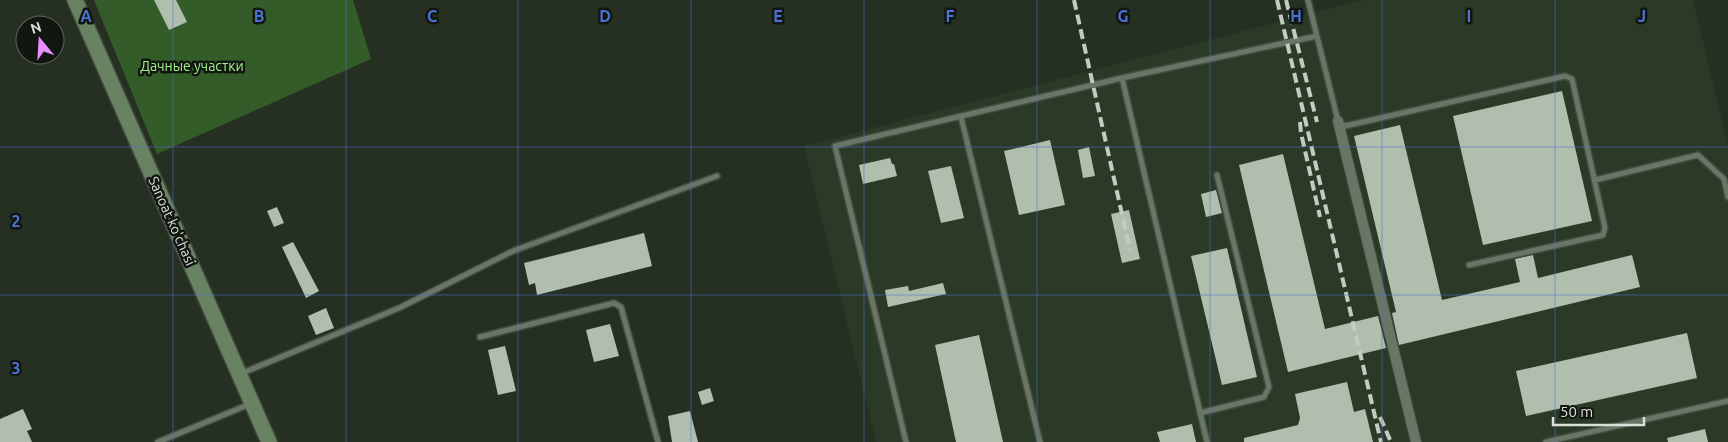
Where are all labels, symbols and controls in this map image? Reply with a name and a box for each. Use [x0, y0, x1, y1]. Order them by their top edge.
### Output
text: A [80, 7, 92, 25]
text: B [254, 7, 264, 25]
text: C [427, 7, 437, 25]
text: D [599, 7, 611, 25]
text: E [773, 7, 783, 25]
text: F [946, 7, 955, 25]
text: G [1117, 7, 1129, 25]
text: H [1290, 7, 1302, 25]
text: I [1467, 7, 1471, 25]
text: J [1638, 7, 1646, 25]
north arrow [15, 15, 65, 65]
text: N [29, 18, 43, 37]
park label: Дачные участки [140, 58, 244, 74]
street label: Sanoat ko'chasi [145, 174, 199, 268]
text: 2 [11, 212, 21, 230]
text: 3 [11, 359, 21, 377]
scale bar [1553, 394, 1644, 426]
text: 50 m [1560, 403, 1593, 420]

